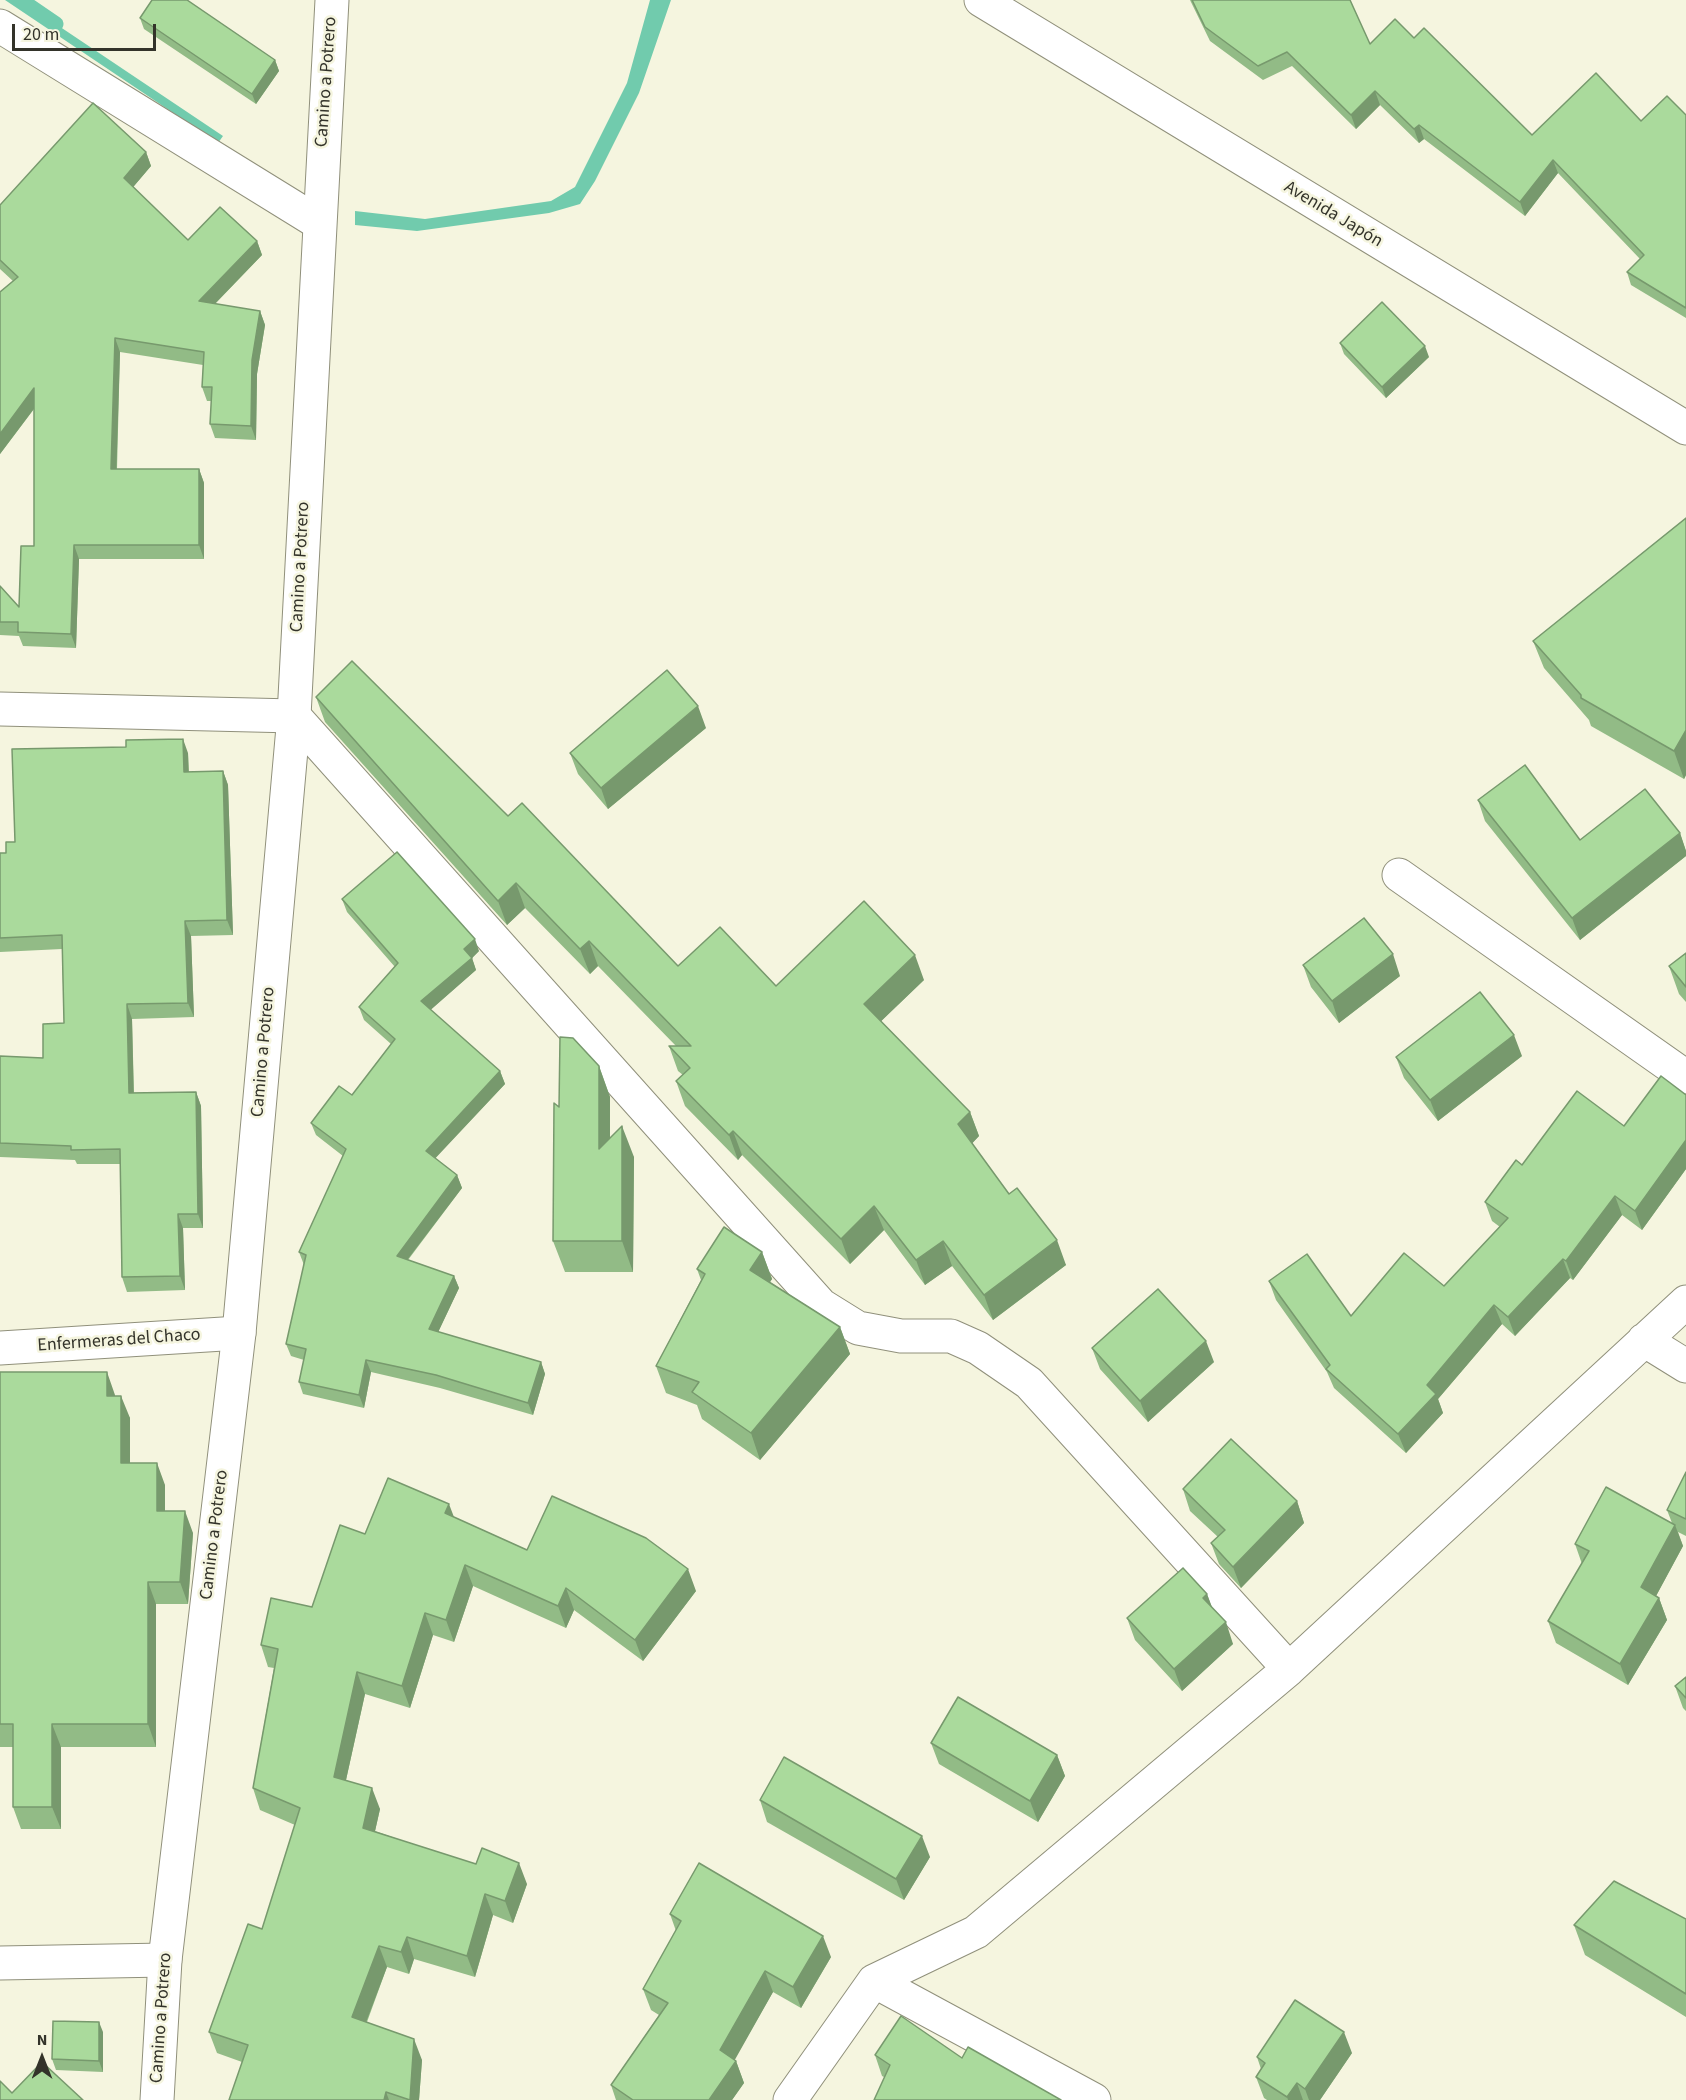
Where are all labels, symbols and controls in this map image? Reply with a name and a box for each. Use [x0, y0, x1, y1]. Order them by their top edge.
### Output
scale bar [15, 12, 159, 50]
street label: Camino a Potrero [312, 16, 342, 148]
text: 20 m [23, 22, 59, 47]
street label: Avenida Japón [1280, 177, 1386, 253]
street label: Camino a Potrero [287, 501, 315, 633]
street label: Camino a Potrero [248, 986, 280, 1118]
street label: Enfermeras del Chaco [37, 1325, 201, 1357]
street label: Camino a Potrero [196, 1469, 234, 1601]
street label: Camino a Potrero [147, 1952, 177, 2084]
north arrow [12, 2028, 72, 2088]
text: N [37, 2029, 47, 2051]

